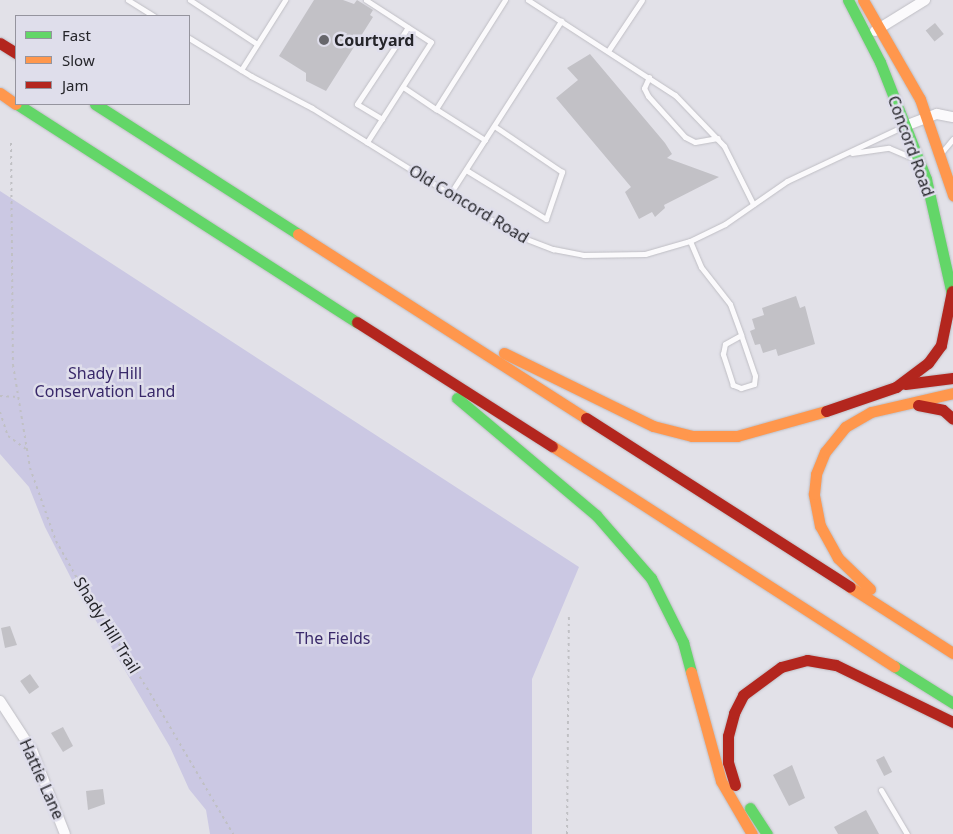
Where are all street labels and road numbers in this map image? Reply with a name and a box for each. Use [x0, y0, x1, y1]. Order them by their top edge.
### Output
street label: Concord Road [884, 93, 938, 199]
street label: Old Concord Road [406, 161, 532, 247]
street label: Shady Hill Trail [70, 573, 144, 677]
street label: Hattie Lane [16, 736, 68, 822]

